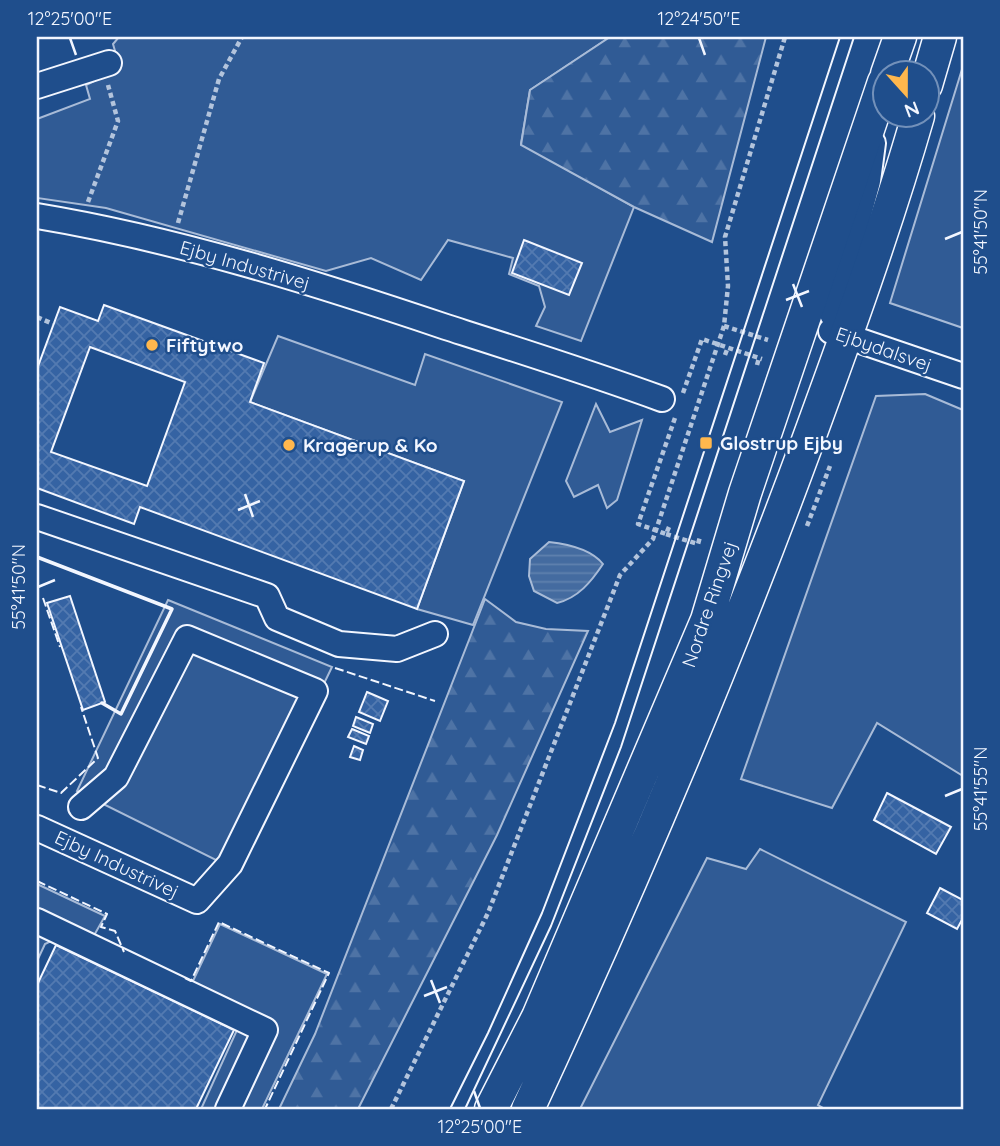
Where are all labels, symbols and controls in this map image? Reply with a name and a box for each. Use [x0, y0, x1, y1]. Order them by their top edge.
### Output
text: 12°25'00"E [28, 7, 112, 30]
text: 12°24'50"E [658, 7, 740, 30]
north arrow [870, 60, 940, 130]
text: N [901, 96, 923, 124]
text: 55°41'50"N [969, 189, 992, 275]
street label: Ejby Industrivej [177, 235, 313, 295]
street label: Ejbydalsvej [833, 321, 935, 377]
place label: Fiftytwo [166, 333, 244, 357]
marker: Fiftytwo [144, 337, 160, 353]
place label: Glostrup Ejby [720, 431, 843, 455]
place label: Kragerup & Ko [303, 433, 438, 457]
marker: Glostrup Ejby [698, 435, 714, 451]
marker: Kragerup & Ko [281, 437, 297, 453]
street label: Nordre Ringvej [676, 538, 742, 670]
text: 55°41'50"N [7, 544, 30, 630]
text: 55°41'55"N [969, 747, 992, 831]
street label: Ejby Industrivej [51, 825, 183, 903]
text: 12°25'00"E [438, 1115, 522, 1138]

